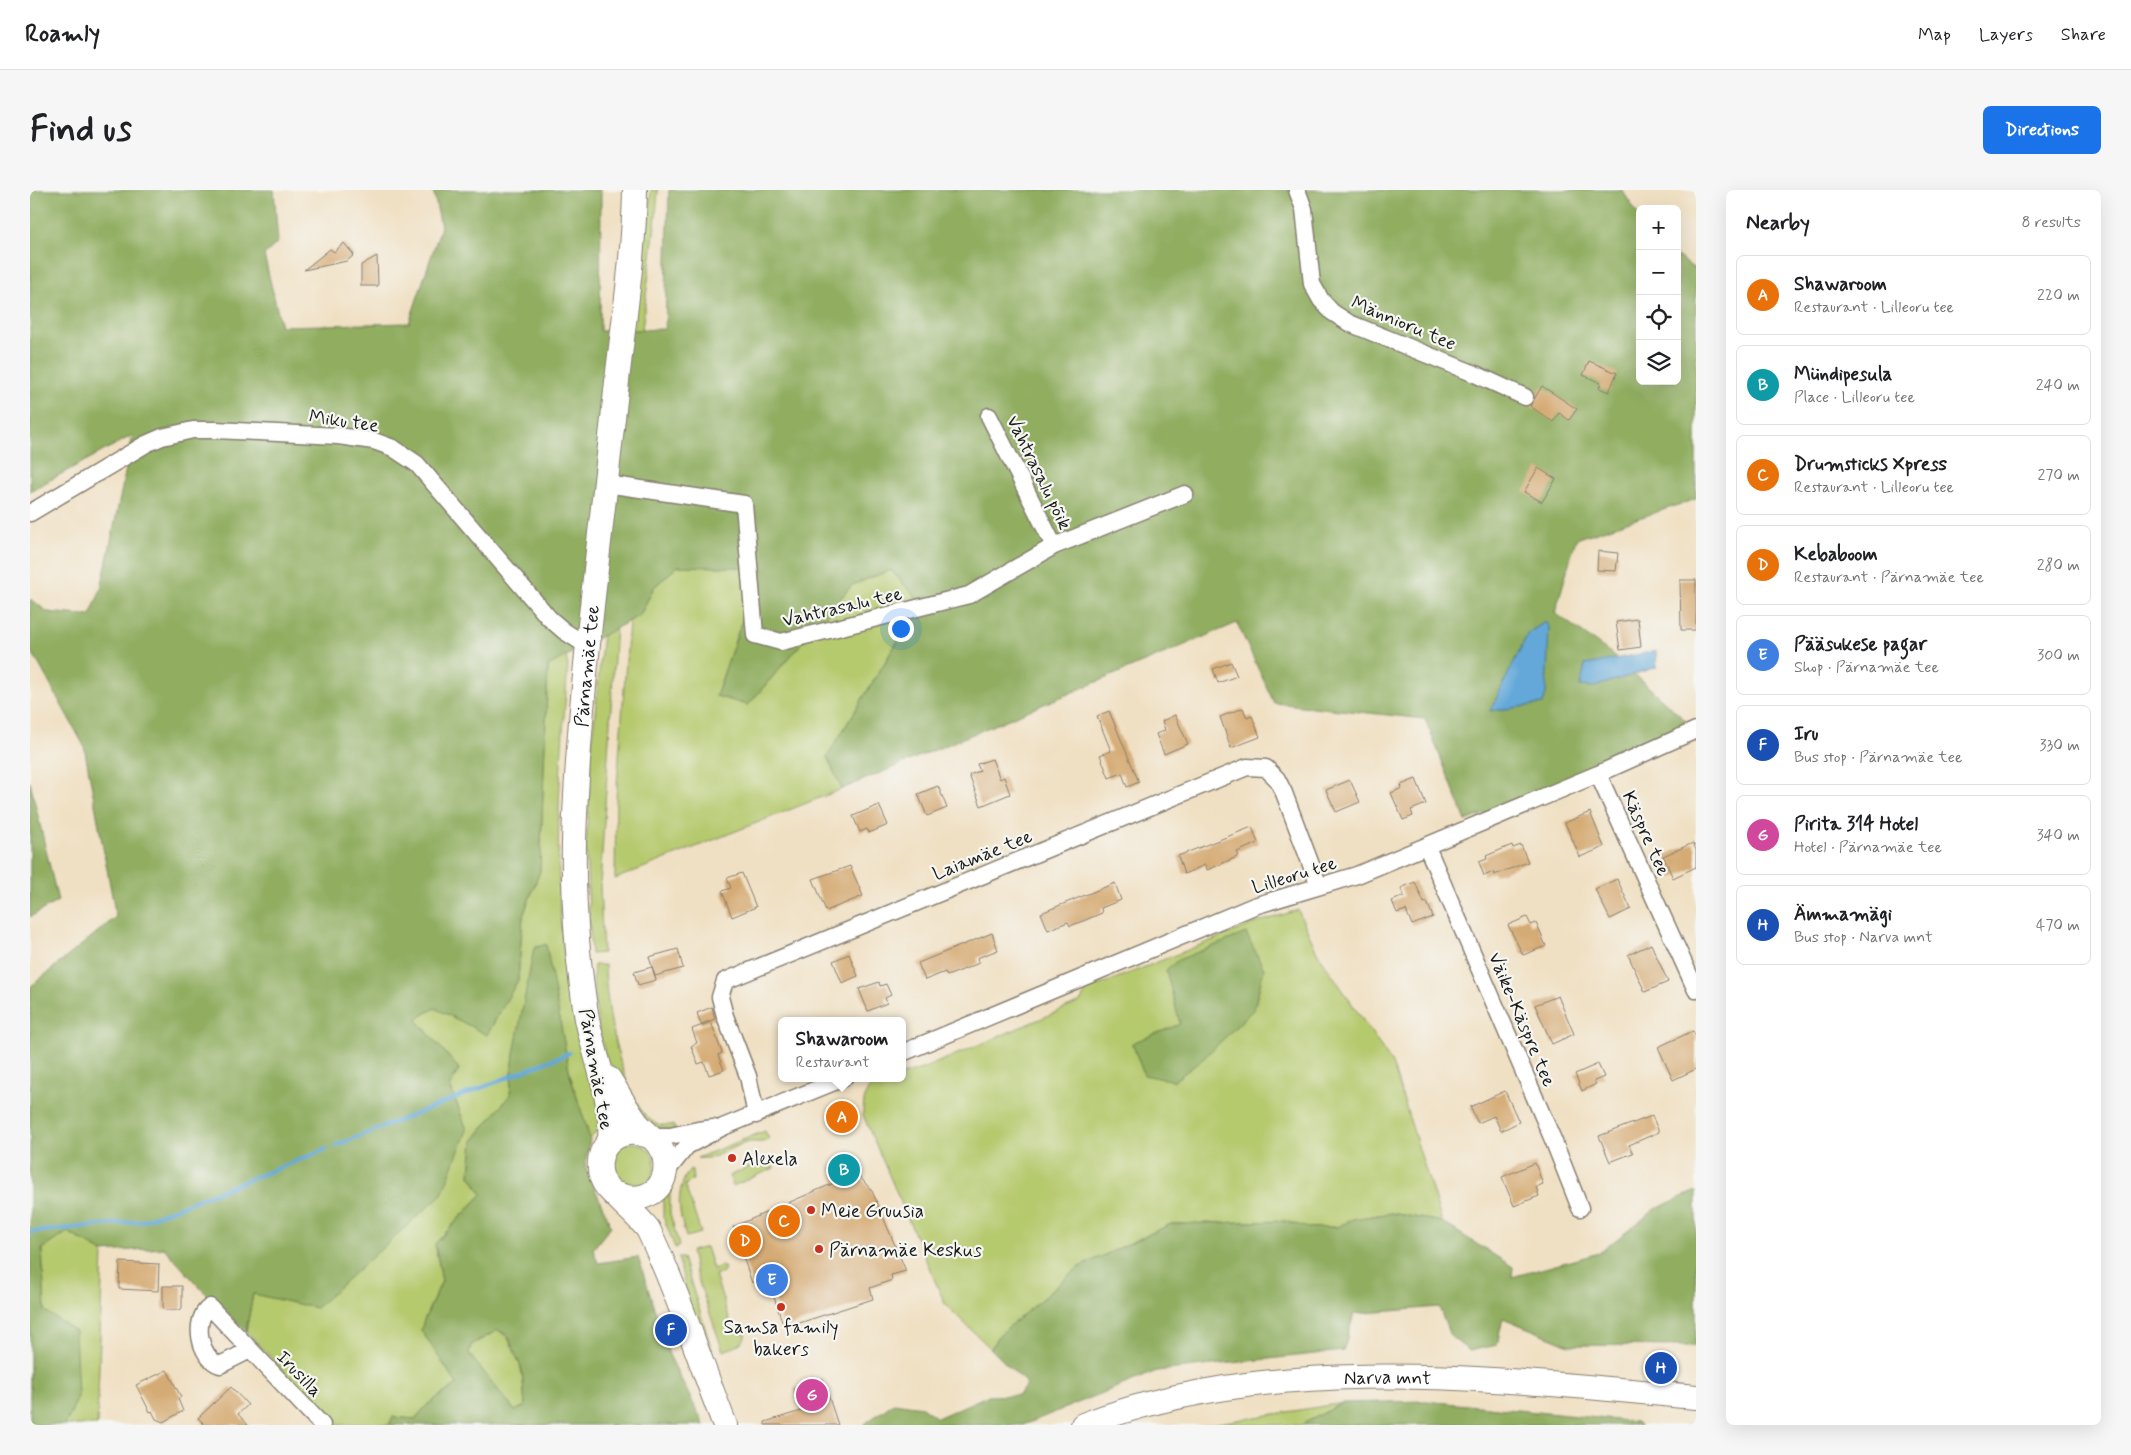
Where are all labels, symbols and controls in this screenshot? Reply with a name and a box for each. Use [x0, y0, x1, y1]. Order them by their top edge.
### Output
text: Roamly [25, 19, 100, 50]
text: Map [1918, 23, 1951, 47]
text: Layers [1979, 23, 2033, 47]
text: Share [2061, 23, 2106, 47]
button: Directions [1983, 106, 2101, 154]
text: Find us [30, 107, 132, 153]
map controls [1636, 205, 1681, 385]
button: + [1636, 205, 1681, 250]
text: Nearby [1746, 209, 1810, 237]
text: 8 results [2021, 212, 2081, 233]
button: − [1636, 250, 1681, 295]
text: Shawaroom [1794, 272, 1887, 297]
text: A [1758, 285, 1768, 306]
text: 220 m [2037, 285, 2080, 306]
street label: Männioru tee [1347, 290, 1460, 357]
button: locate [1636, 295, 1681, 340]
text: Restaurant · Lilleoru tee [1794, 297, 1954, 318]
button: layers [1636, 340, 1681, 385]
text: Mündipesula [1794, 362, 1892, 387]
text: B [1758, 375, 1768, 396]
text: 240 m [2036, 375, 2080, 396]
text: Place · Lilleoru tee [1794, 387, 1915, 408]
street label: Miku tee [307, 404, 380, 439]
street label: Vahtrasalu põik [1000, 411, 1077, 534]
text: Drumsticks Xpress [1794, 452, 1947, 477]
text: C [1757, 465, 1769, 486]
text: 270 m [2037, 465, 2080, 486]
text: Restaurant · Lilleoru tee [1794, 477, 1954, 498]
text: Kebaboom [1794, 542, 1878, 567]
text: D [1757, 555, 1769, 576]
text: 280 m [2037, 555, 2080, 576]
text: Restaurant · Pärnamäe tee [1794, 567, 1984, 588]
street label: Vahtrasalu tee [780, 582, 905, 633]
street label: Pärnamäe tee [570, 604, 606, 728]
your location [888, 616, 914, 642]
text: Pääsukese pagar [1794, 632, 1927, 657]
text: E [1758, 645, 1768, 666]
text: 300 m [2037, 645, 2080, 666]
text: Shop · Pärnamäe tee [1794, 657, 1939, 678]
text: Iru [1794, 722, 1818, 747]
text: F [1759, 735, 1767, 756]
text: 330 m [2039, 735, 2080, 756]
text: Bus stop · Pärnamäe tee [1794, 747, 1963, 768]
street label: Käspre tee [1616, 787, 1676, 880]
text: Pirita 314 Hotel [1794, 812, 1918, 837]
street label: Laiamäe tee [929, 824, 1036, 887]
text: G [1758, 825, 1768, 846]
text: 340 m [2036, 825, 2080, 846]
text: Hotel · Pärnamäe tee [1794, 837, 1942, 858]
street label: Lilleoru tee [1249, 851, 1340, 900]
text: Ämmamägi [1794, 902, 1892, 927]
text: H [1758, 915, 1768, 936]
text: 470 m [2036, 915, 2080, 936]
text: Bus stop · Narva mnt [1794, 927, 1933, 948]
street label: Väike-Käspre tee [1482, 949, 1561, 1091]
street label: Pärnamäe tee [573, 1007, 618, 1132]
popup [778, 1017, 906, 1082]
text: Shawaroom [796, 1027, 888, 1052]
text: Restaurant [796, 1052, 870, 1073]
pin: A [826, 1098, 858, 1136]
place label: Alexela [742, 1147, 798, 1172]
pin: B [828, 1151, 860, 1189]
marker: Alexela [726, 1152, 738, 1164]
place label: Meie Gruusia [821, 1199, 924, 1224]
pin: C [768, 1202, 800, 1240]
marker: Meie Gruusia [805, 1204, 817, 1216]
pin: D [729, 1222, 761, 1260]
place label: Pärnamäe Keskus [829, 1238, 983, 1263]
marker: Pärnamäe Keskus [813, 1243, 825, 1255]
pin: E [756, 1261, 788, 1299]
marker: Samsa family bakers [775, 1301, 787, 1313]
pin: F [655, 1311, 687, 1349]
place label: Samsa family bakers [723, 1315, 839, 1362]
street label: Irusilla [271, 1345, 327, 1403]
pin: H [1645, 1349, 1677, 1387]
street label: Narva mnt [1343, 1365, 1431, 1391]
pin: G [796, 1376, 828, 1414]

